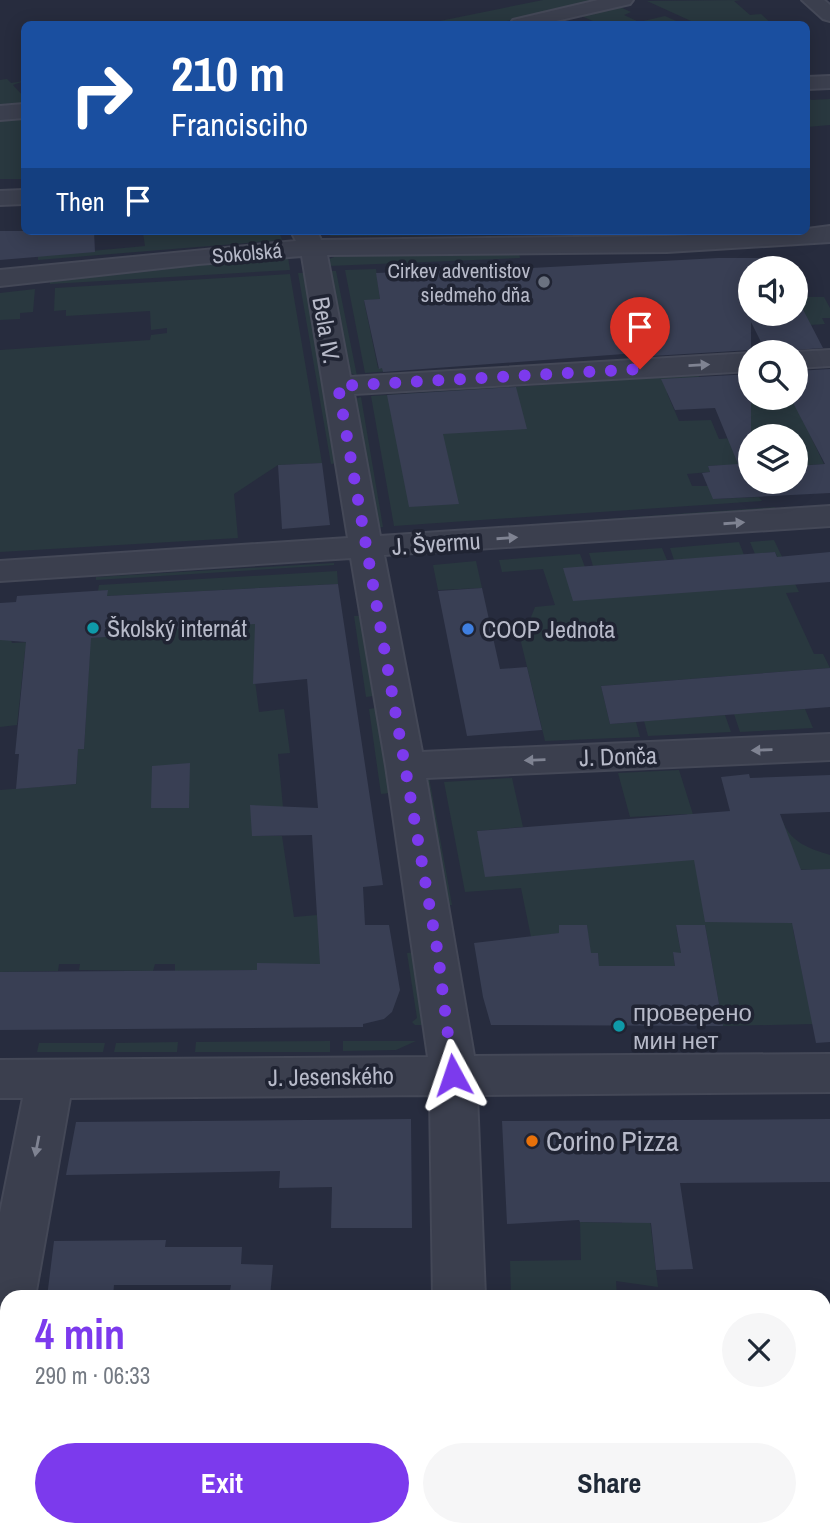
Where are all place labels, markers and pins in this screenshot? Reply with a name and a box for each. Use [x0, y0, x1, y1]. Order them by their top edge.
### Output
place label: Cirkev adventistov siedmeho dňa [387, 256, 530, 309]
marker: Cirkev adventistov siedmeho dňa [536, 274, 552, 290]
pin [610, 297, 670, 369]
place label: Školský internát [107, 612, 248, 644]
place label: COOP Jednota [482, 613, 615, 645]
marker: Školský internát [85, 620, 101, 636]
marker: COOP Jednota [460, 621, 476, 637]
place label: проверено мин нет [633, 996, 752, 1056]
marker: проверено мин нет [611, 1018, 627, 1034]
place label: Corino Pizza [546, 1122, 679, 1160]
marker: Corino Pizza [524, 1133, 540, 1149]

